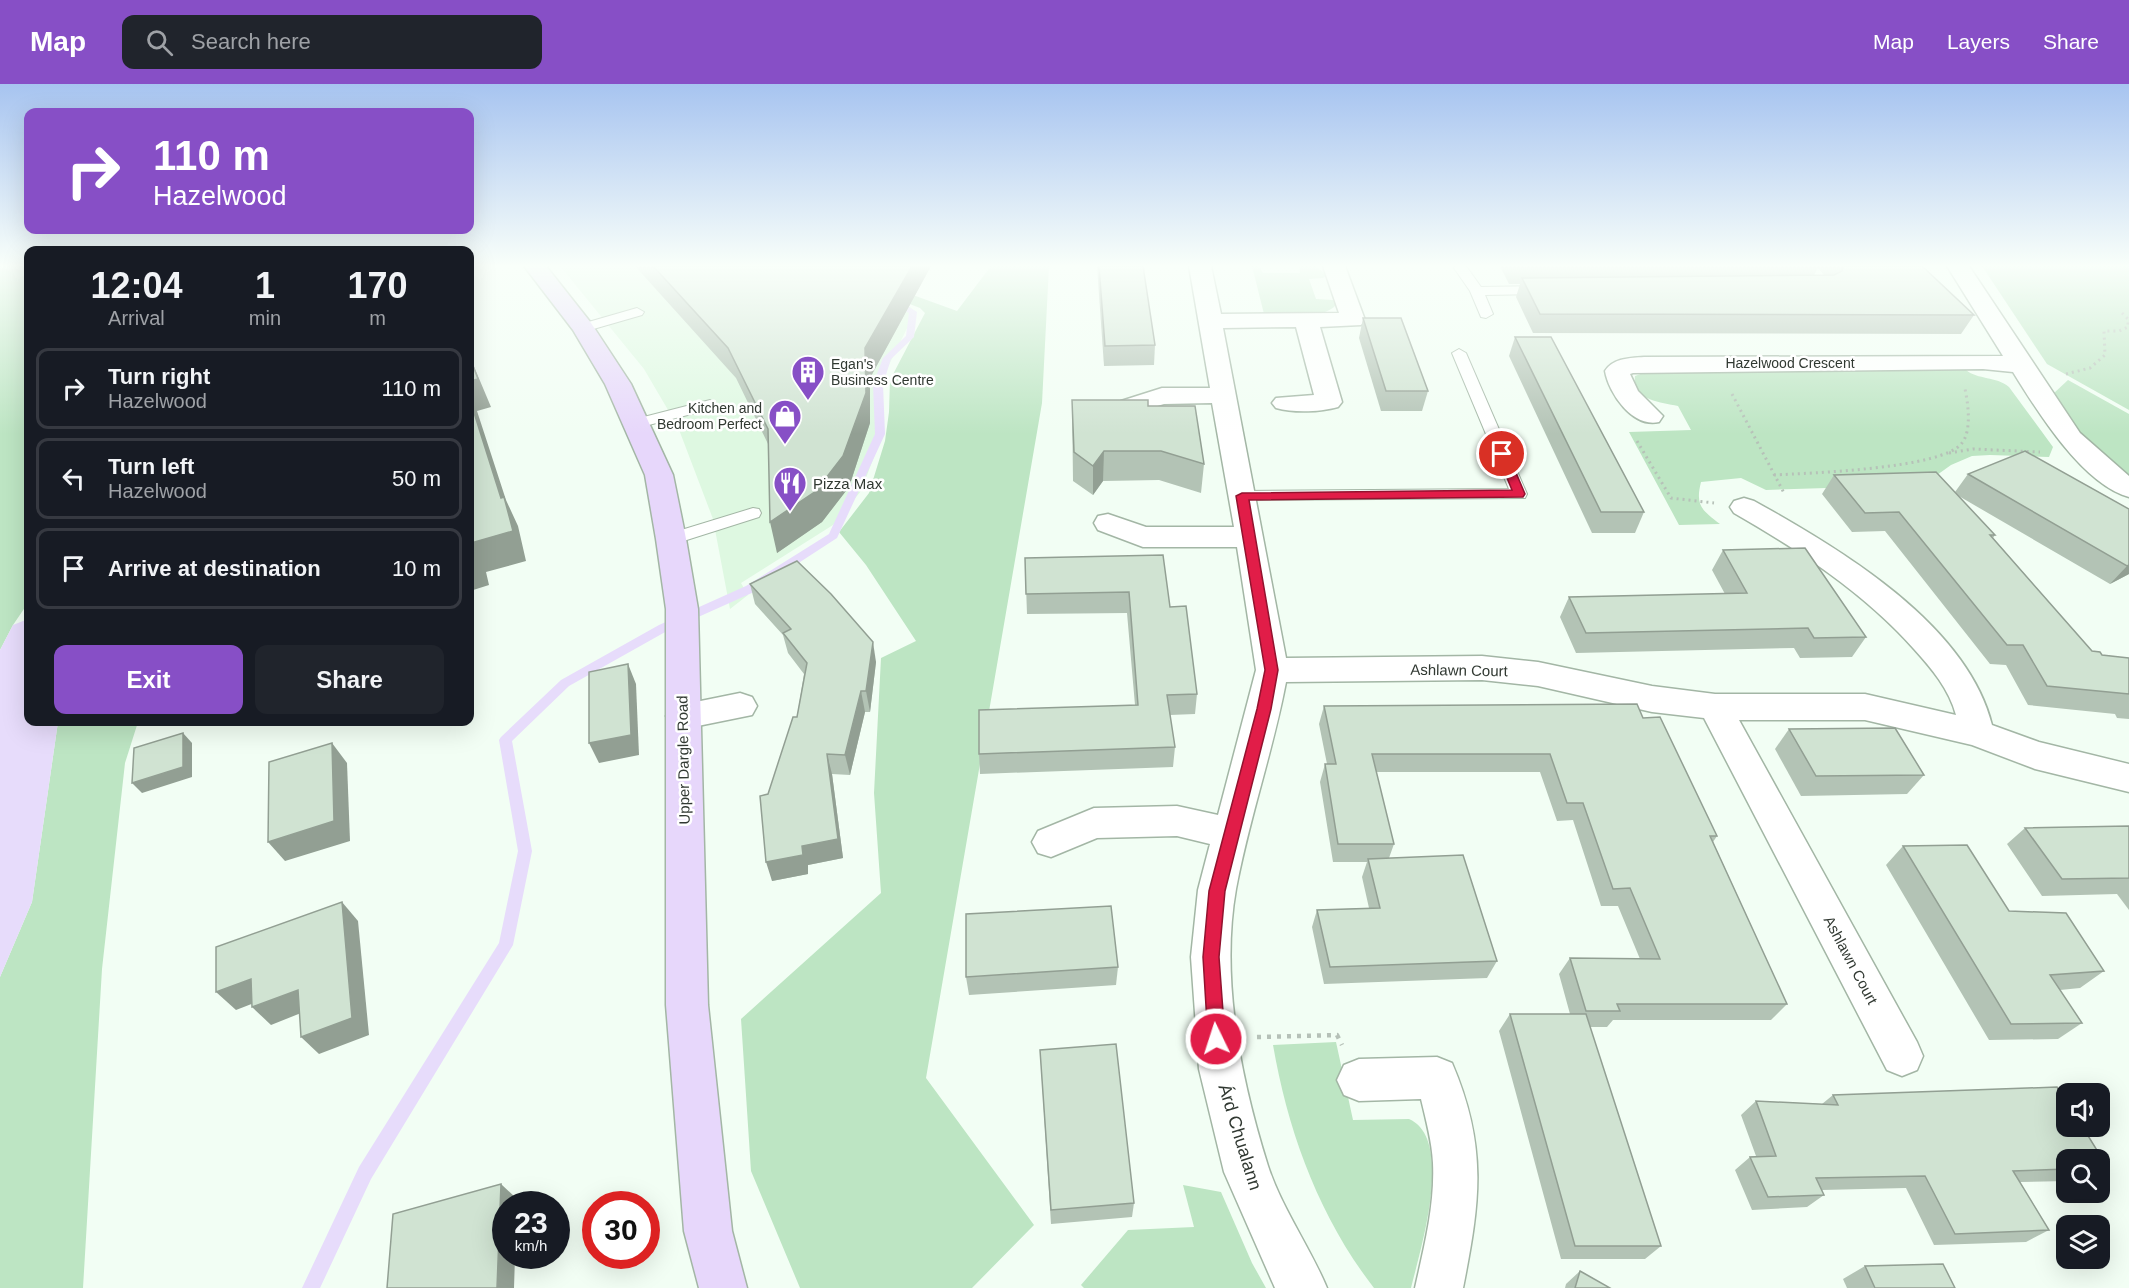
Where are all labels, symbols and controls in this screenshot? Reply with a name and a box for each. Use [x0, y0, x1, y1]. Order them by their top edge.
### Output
search box [122, 15, 542, 69]
text: Map [30, 26, 86, 57]
icon: search [143, 26, 176, 59]
text: Search here [191, 29, 311, 54]
text: Map [1873, 30, 1914, 53]
text: Layers [1947, 30, 2010, 53]
text: Share [2043, 30, 2099, 53]
icon: right [54, 132, 132, 210]
text: 110 m [153, 132, 270, 179]
text: Hazelwood [153, 181, 287, 211]
text: 12:04 [90, 265, 182, 306]
text: 1 [255, 265, 275, 306]
text: 170 [347, 265, 408, 306]
text: Arrival [108, 307, 165, 329]
text: min [249, 307, 281, 329]
text: m [369, 307, 386, 329]
building icon: Egan's Business Centre [790, 354, 826, 401]
street label: Hazelwood Crescent [1725, 355, 1855, 371]
place label: Egan's Business Centre [831, 356, 934, 388]
text: Turn right [108, 364, 210, 389]
icon: right [57, 372, 90, 405]
text: 110 m [381, 376, 441, 401]
text: Hazelwood [108, 390, 207, 412]
shop icon: Kitchen and Bedroom Perfect [767, 398, 803, 445]
place label: Kitchen and Bedroom Perfect [657, 400, 762, 432]
pin [1476, 428, 1527, 479]
icon: arrive [1485, 437, 1518, 470]
text: Turn left [108, 454, 194, 479]
icon: left [57, 462, 90, 495]
restaurant icon: Pizza Max [772, 465, 808, 512]
text: 50 m [392, 466, 441, 491]
place label: Pizza Max [813, 475, 883, 492]
text: Hazelwood [108, 480, 207, 502]
icon: arrive [57, 552, 90, 585]
text: Arrive at destination [108, 556, 321, 581]
text: 10 m [392, 556, 441, 581]
button: Exit [54, 645, 243, 714]
button: Share [255, 645, 444, 714]
street label: Ashlawn Court [1410, 661, 1509, 679]
street label: Upper Dargle Road [673, 695, 693, 825]
street label: Ashlawn Court [1821, 913, 1882, 1008]
position arrow [1184, 1007, 1248, 1071]
street label: Árd Chualann [1214, 1081, 1266, 1193]
map controls [2056, 1083, 2110, 1269]
button: sound [2056, 1083, 2110, 1137]
button: search [2056, 1149, 2110, 1203]
speed limit sign: 30 [582, 1191, 660, 1269]
text: 23 [514, 1206, 548, 1239]
button: layers [2056, 1215, 2110, 1269]
text: km/h [515, 1237, 547, 1254]

